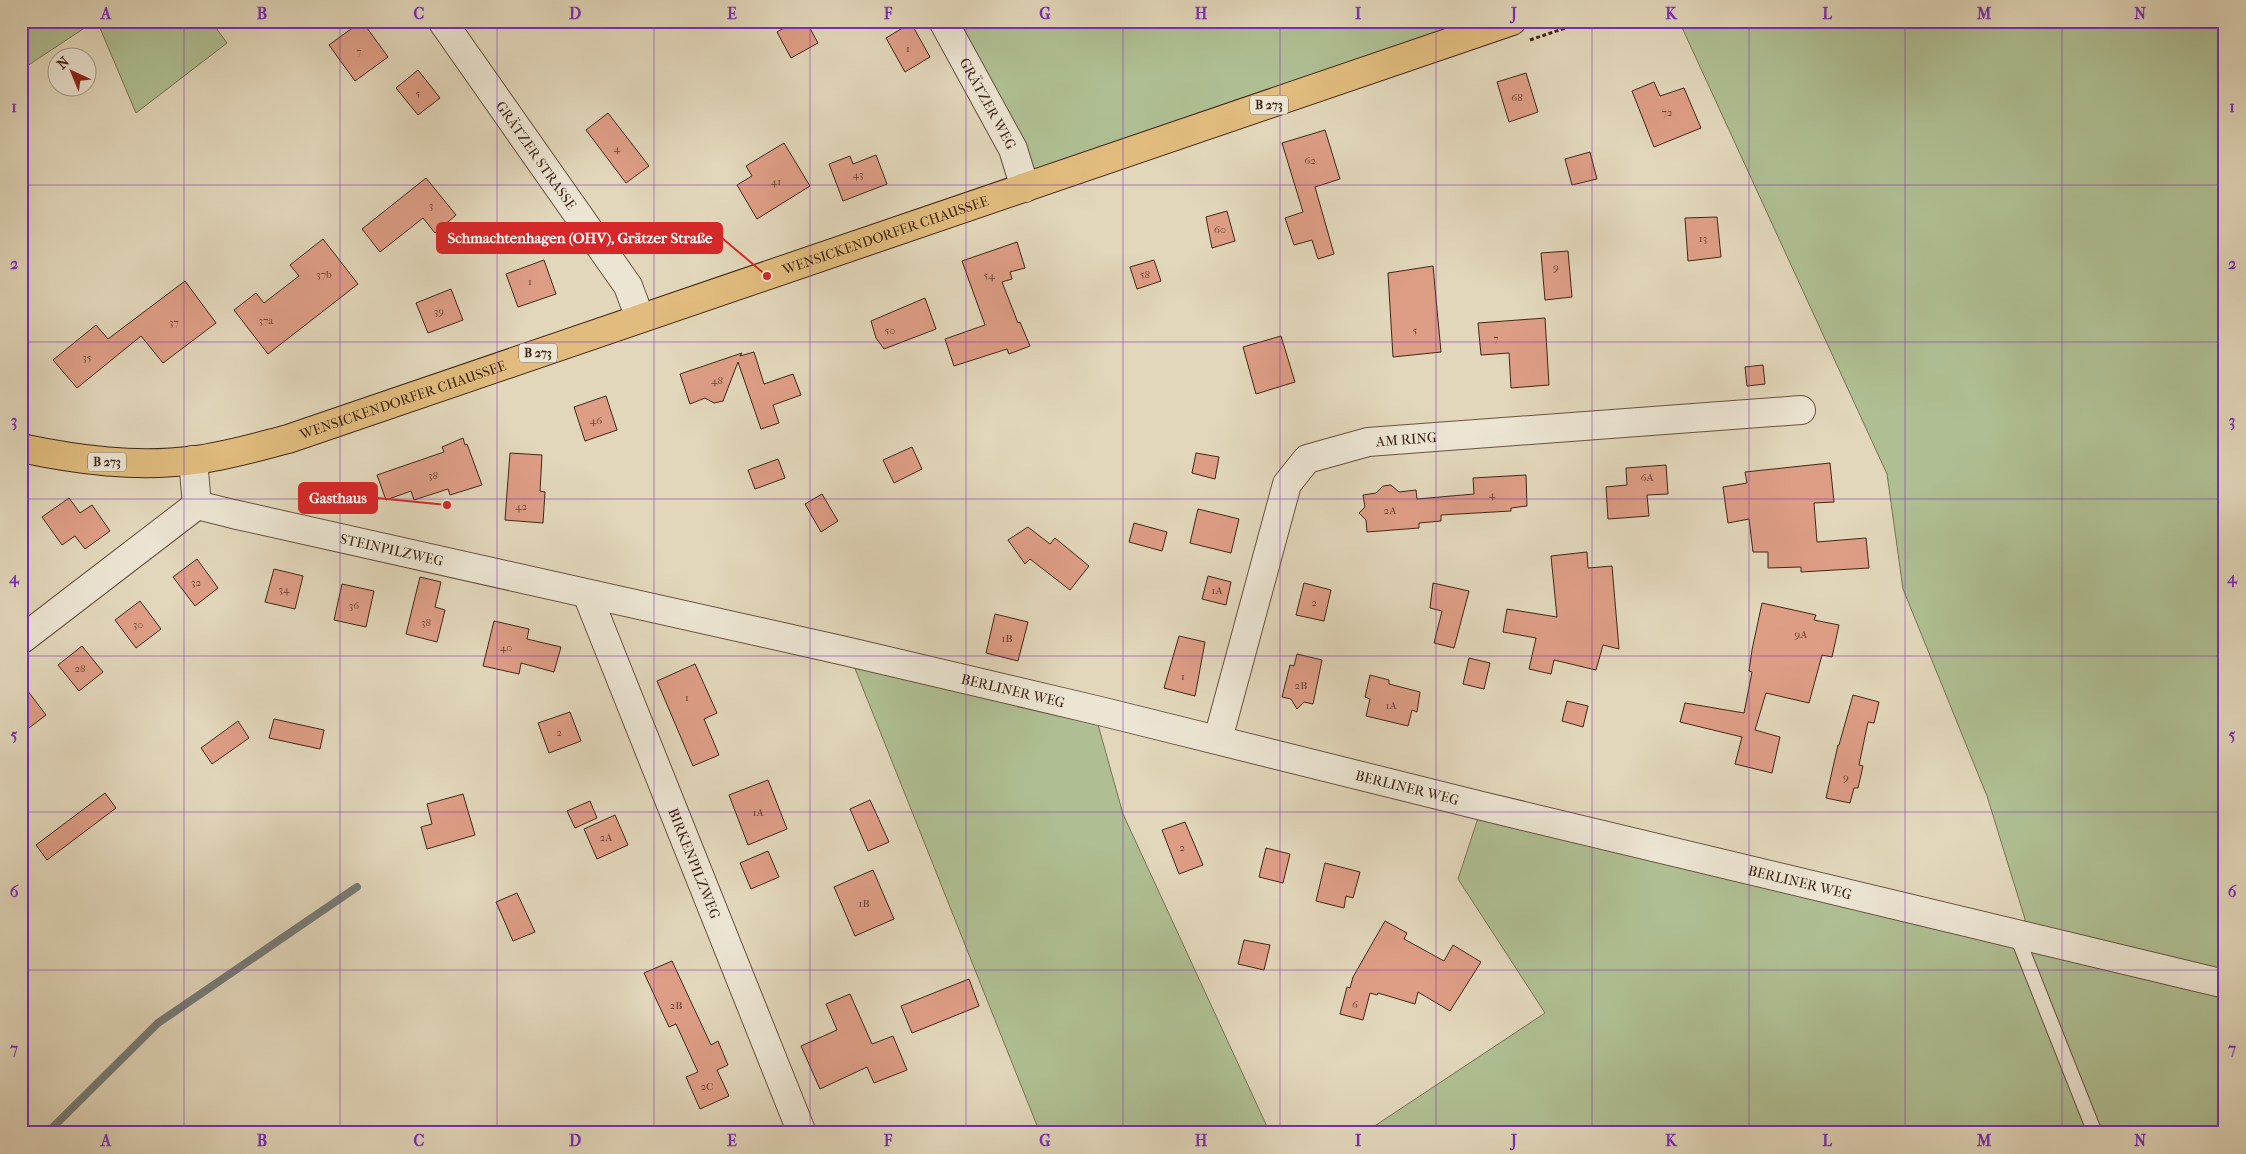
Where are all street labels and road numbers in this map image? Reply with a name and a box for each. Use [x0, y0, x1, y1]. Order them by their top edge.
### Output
street label: GRÄTZER WEG [956, 55, 1020, 153]
road number: B 273 [1250, 96, 1288, 114]
street label: GRÄTZER STRASSE [492, 98, 580, 213]
street label: WENSICKENDORFER CHAUSSEE [779, 192, 991, 279]
road number: B 273 [519, 343, 557, 362]
street label: WENSICKENDORFER CHAUSSEE [297, 357, 509, 444]
street label: AM RING [1374, 429, 1438, 450]
road number: B 273 [88, 452, 126, 472]
street label: STEINPILZWEG [338, 530, 445, 570]
street label: BERLINER WEG [959, 671, 1067, 711]
street label: BERLINER WEG [1354, 767, 1461, 809]
street label: BIRKENPILZWEG [664, 806, 724, 922]
street label: BERLINER WEG [1746, 862, 1854, 903]

